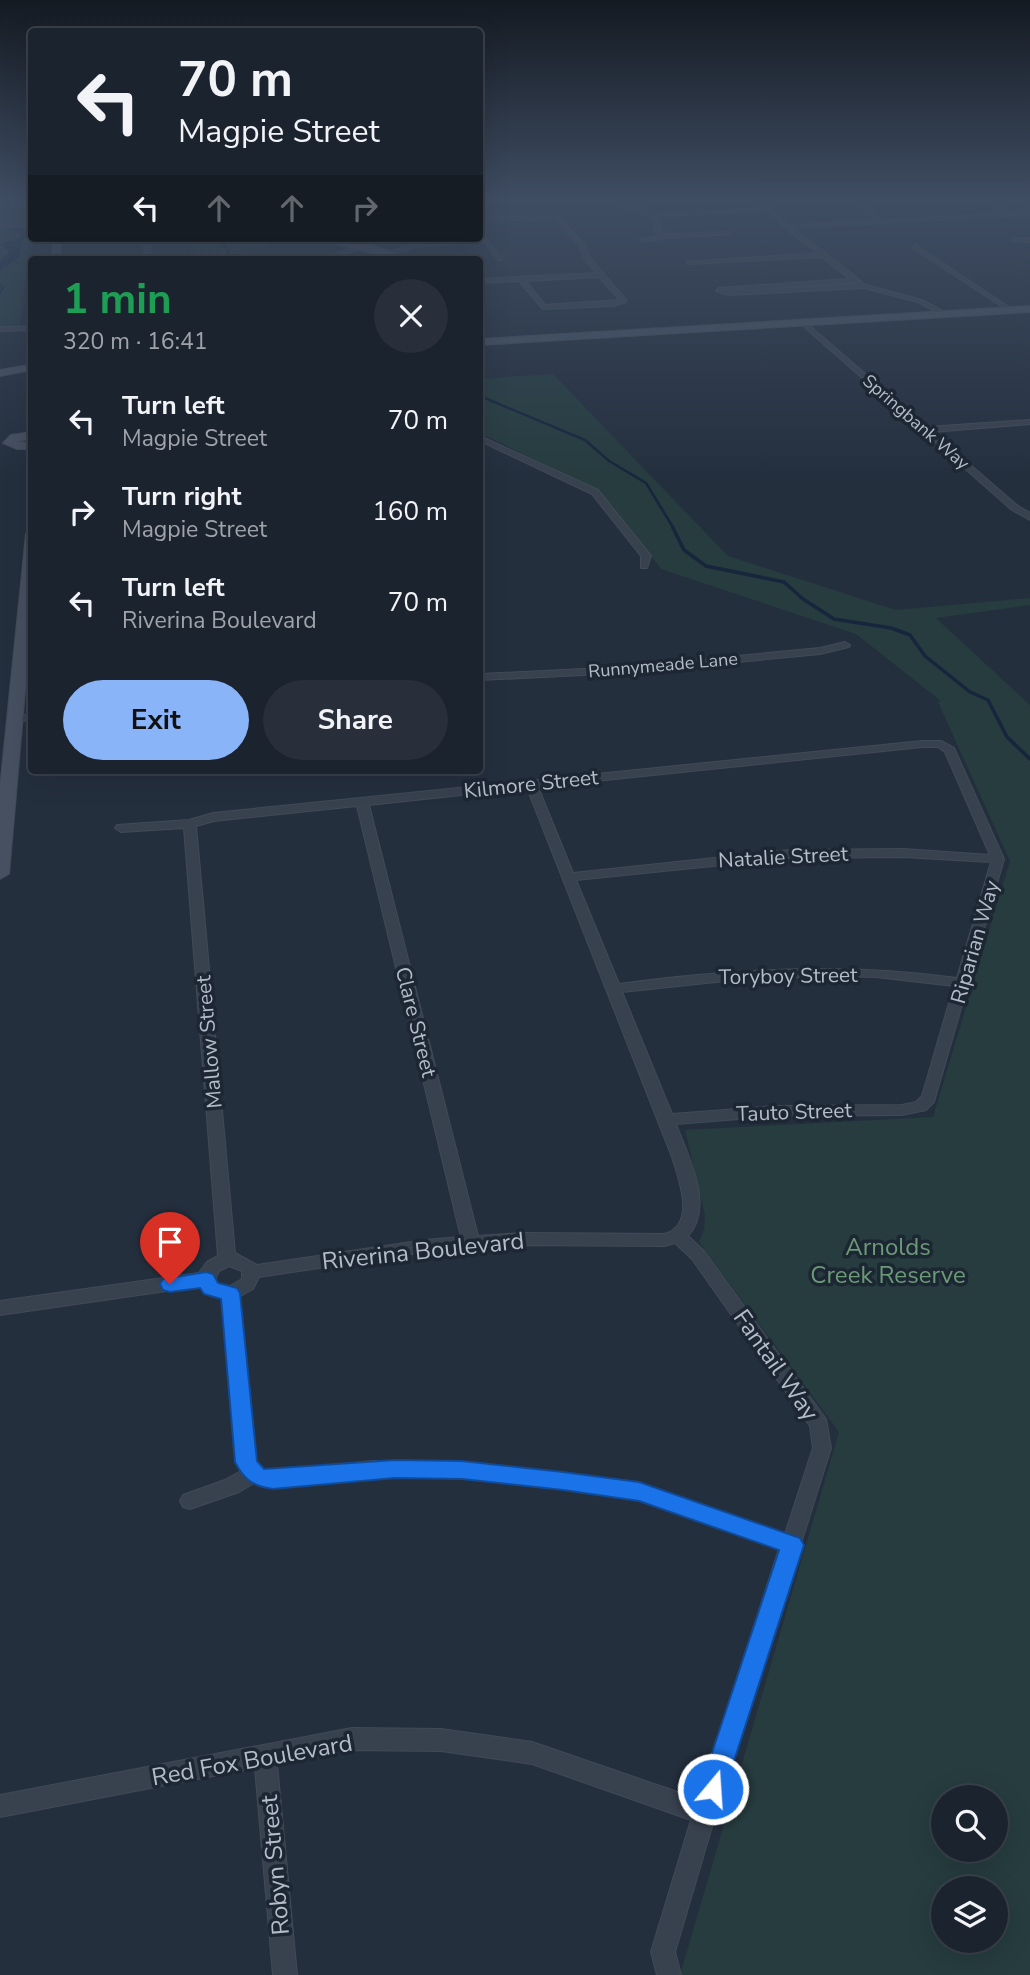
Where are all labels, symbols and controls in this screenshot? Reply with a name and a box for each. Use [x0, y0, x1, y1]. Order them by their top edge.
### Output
text: 70 m [178, 46, 293, 113]
icon: left [63, 56, 154, 147]
text: Magpie Street [178, 110, 380, 153]
icon: left [127, 189, 165, 227]
icon: ahead [200, 189, 238, 227]
icon: ahead [273, 189, 311, 227]
icon: right [346, 189, 384, 227]
text: 1 min [63, 271, 172, 328]
button: close [374, 279, 448, 353]
text: 320 m · 16:41 [63, 326, 208, 357]
street label: Springbank Way [857, 369, 975, 476]
text: Turn left [122, 388, 225, 423]
icon: left [63, 402, 101, 440]
text: 70 m [388, 403, 448, 438]
text: Magpie Street [122, 423, 267, 454]
text: Turn right [122, 479, 241, 514]
icon: right [63, 493, 101, 531]
text: 160 m [372, 494, 448, 529]
text: Magpie Street [122, 514, 267, 545]
text: Turn left [122, 570, 225, 605]
icon: left [63, 584, 101, 622]
text: 70 m [388, 585, 448, 620]
text: Riverina Boulevard [122, 605, 317, 636]
street label: Runnymeade Lane [587, 647, 739, 683]
button: Exit [63, 680, 249, 760]
button: Share [263, 680, 448, 760]
street label: Kilmore Street [462, 763, 600, 805]
street label: Natalie Street [717, 840, 849, 874]
street label: Riparian Way [944, 877, 1006, 1007]
street label: Toryboy Street [718, 961, 858, 991]
street label: Clare Street [389, 964, 443, 1081]
street label: Mallow Street [189, 974, 229, 1110]
street label: Tauto Street [736, 1096, 853, 1128]
pin [140, 1212, 200, 1284]
icon: arrive [151, 1223, 189, 1261]
street label: Riverina Boulevard [320, 1224, 526, 1278]
park label: Arnolds Creek Reserve [810, 1231, 966, 1291]
street label: Fantail Way [726, 1303, 826, 1428]
street label: Red Fox Boulevard [149, 1727, 355, 1793]
position arrow [676, 1752, 750, 1826]
map controls [931, 1785, 1008, 1953]
button: search [931, 1785, 1008, 1862]
street label: Robyn Street [253, 1793, 297, 1936]
button: layers [931, 1876, 1008, 1953]

